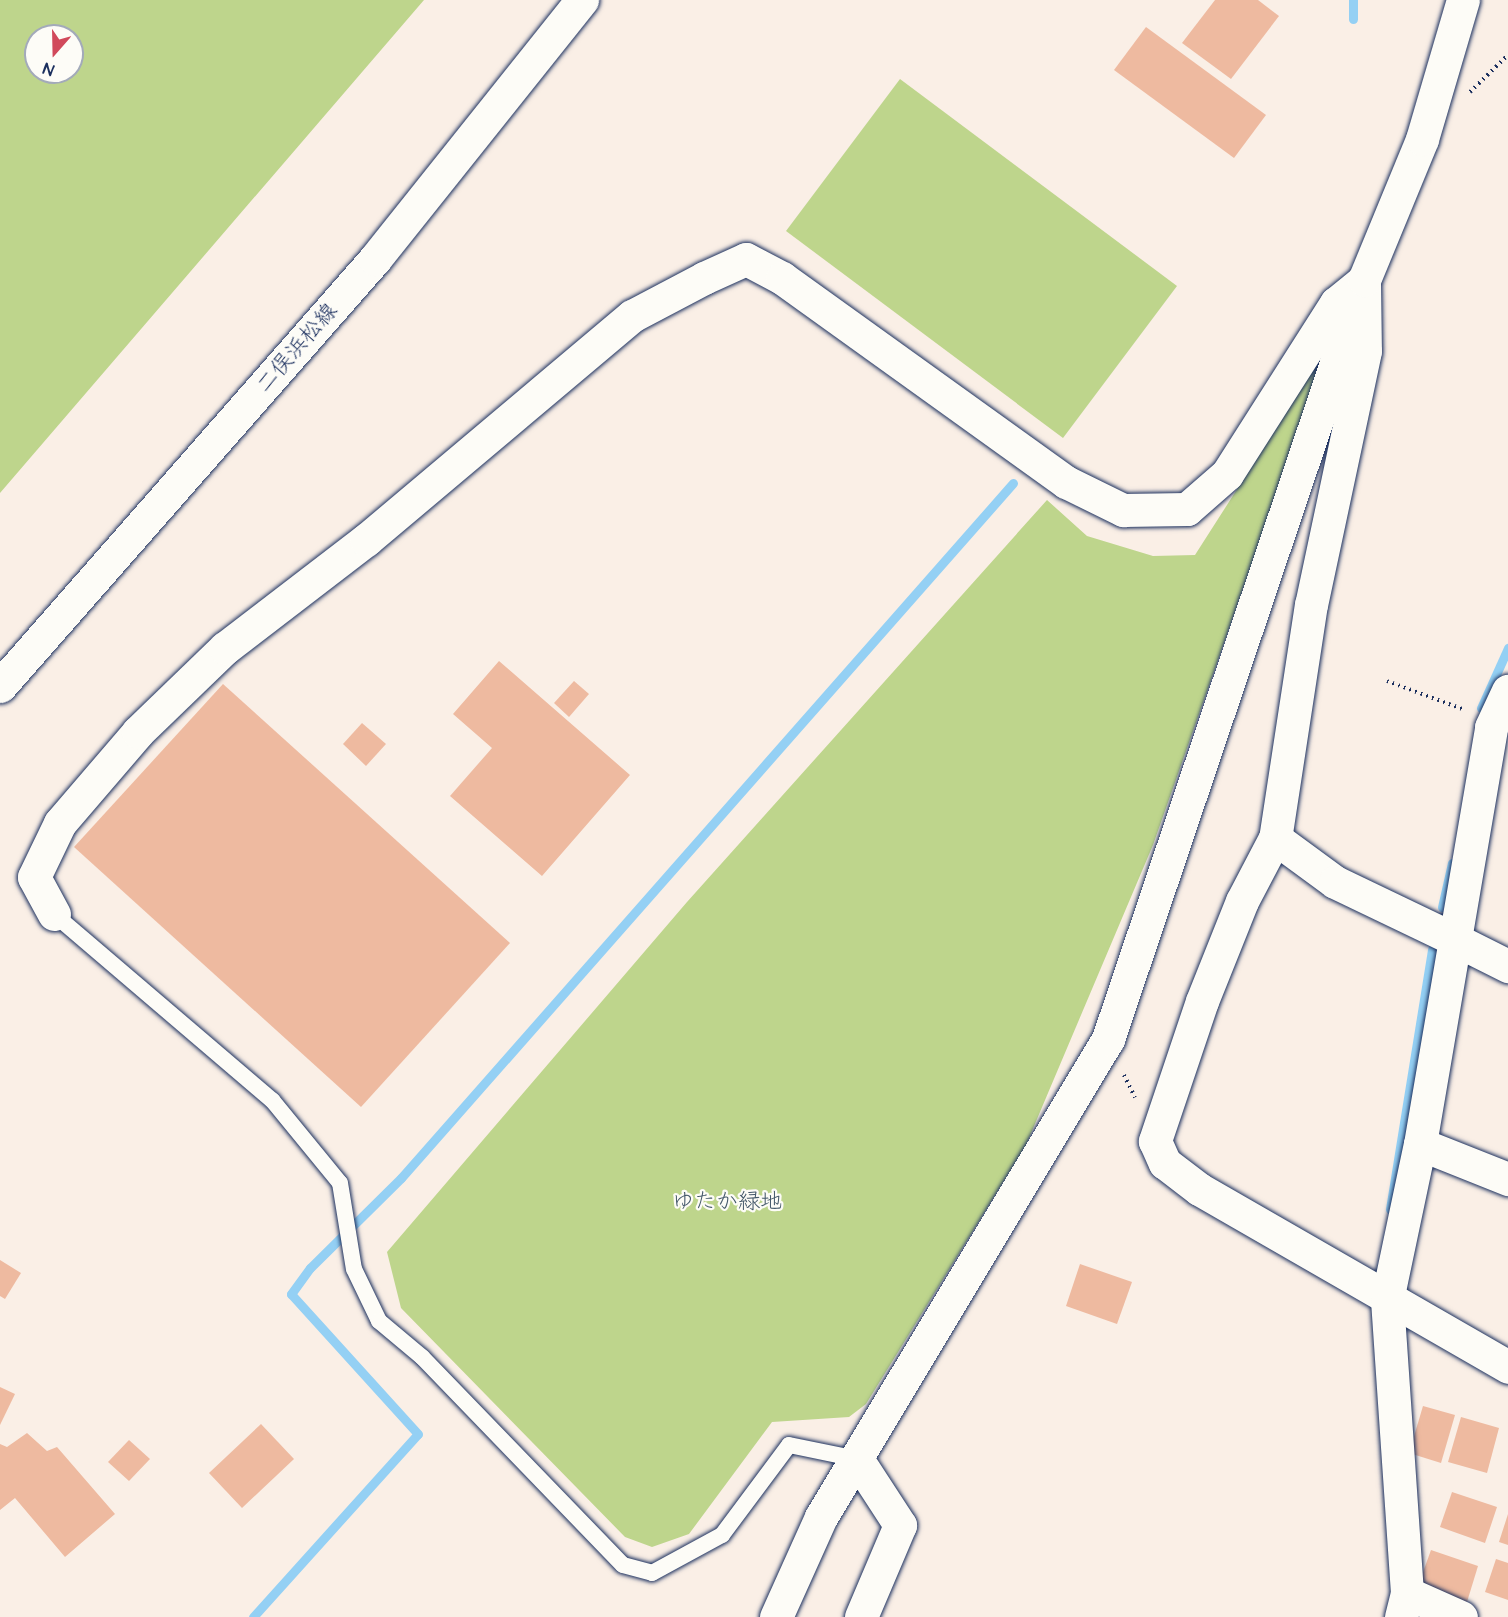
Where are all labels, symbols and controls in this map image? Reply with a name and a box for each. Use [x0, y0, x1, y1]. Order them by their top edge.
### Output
north arrow [24, 24, 84, 84]
text: N [40, 57, 57, 81]
street label: 二俣浜松線 [251, 298, 343, 398]
park label: ゆたか緑地 [672, 1189, 782, 1215]

